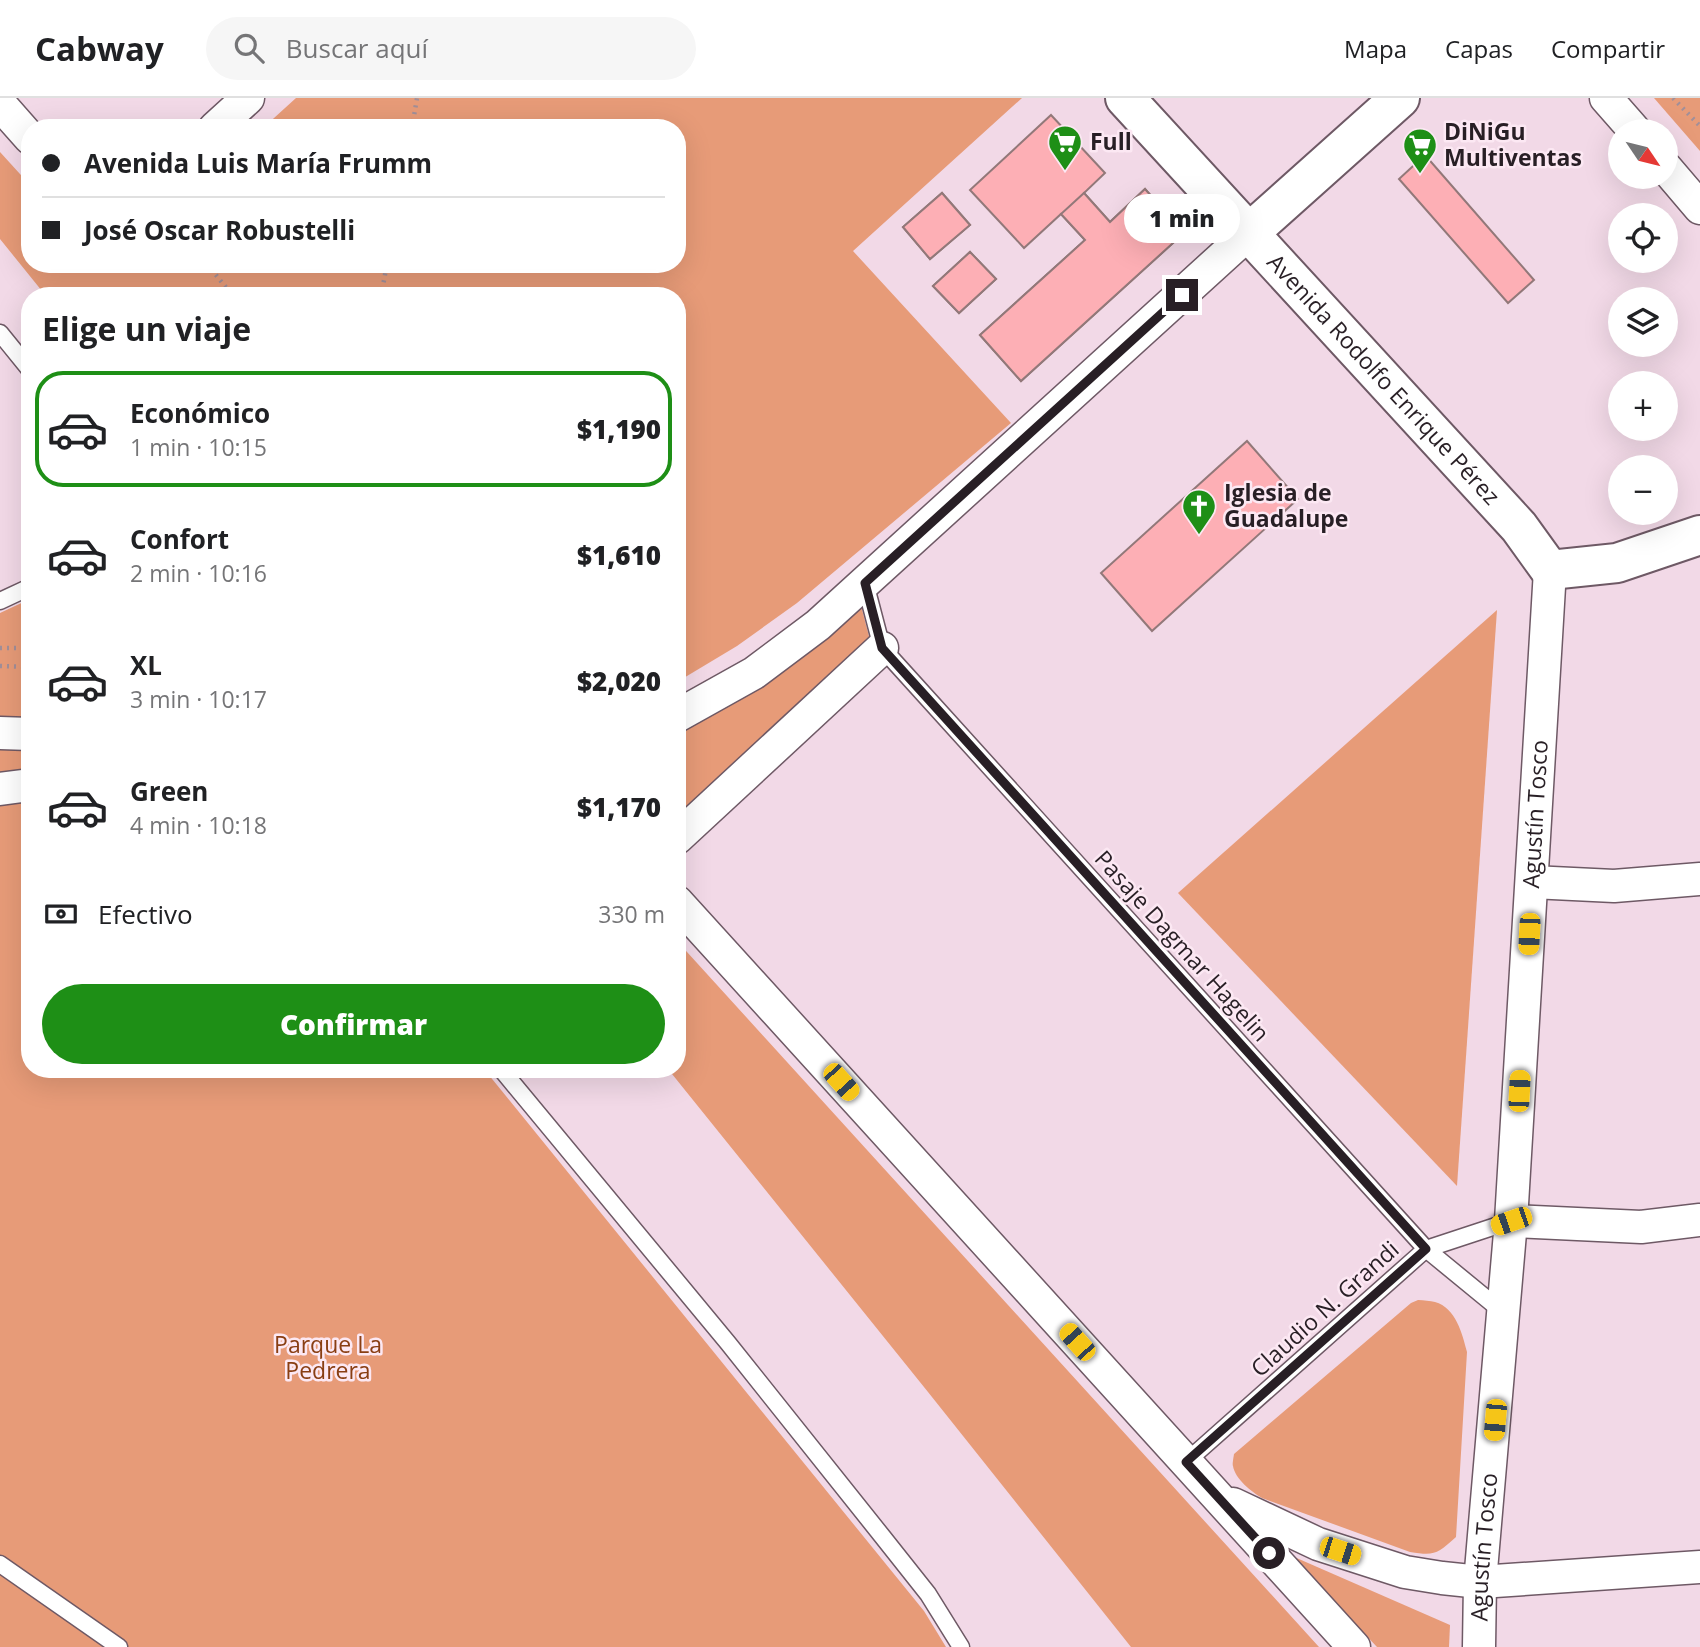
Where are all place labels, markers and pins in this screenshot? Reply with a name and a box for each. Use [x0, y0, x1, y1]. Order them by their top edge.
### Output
place label: DiNiGu Multiventas [1444, 115, 1582, 173]
supermarket icon: Full [1046, 123, 1084, 172]
place label: Full [1090, 125, 1132, 157]
supermarket icon: DiNiGu Multiventas [1401, 126, 1439, 175]
place label: Iglesia de Guadalupe [1224, 476, 1348, 534]
church icon: Iglesia de Guadalupe [1180, 487, 1218, 536]

